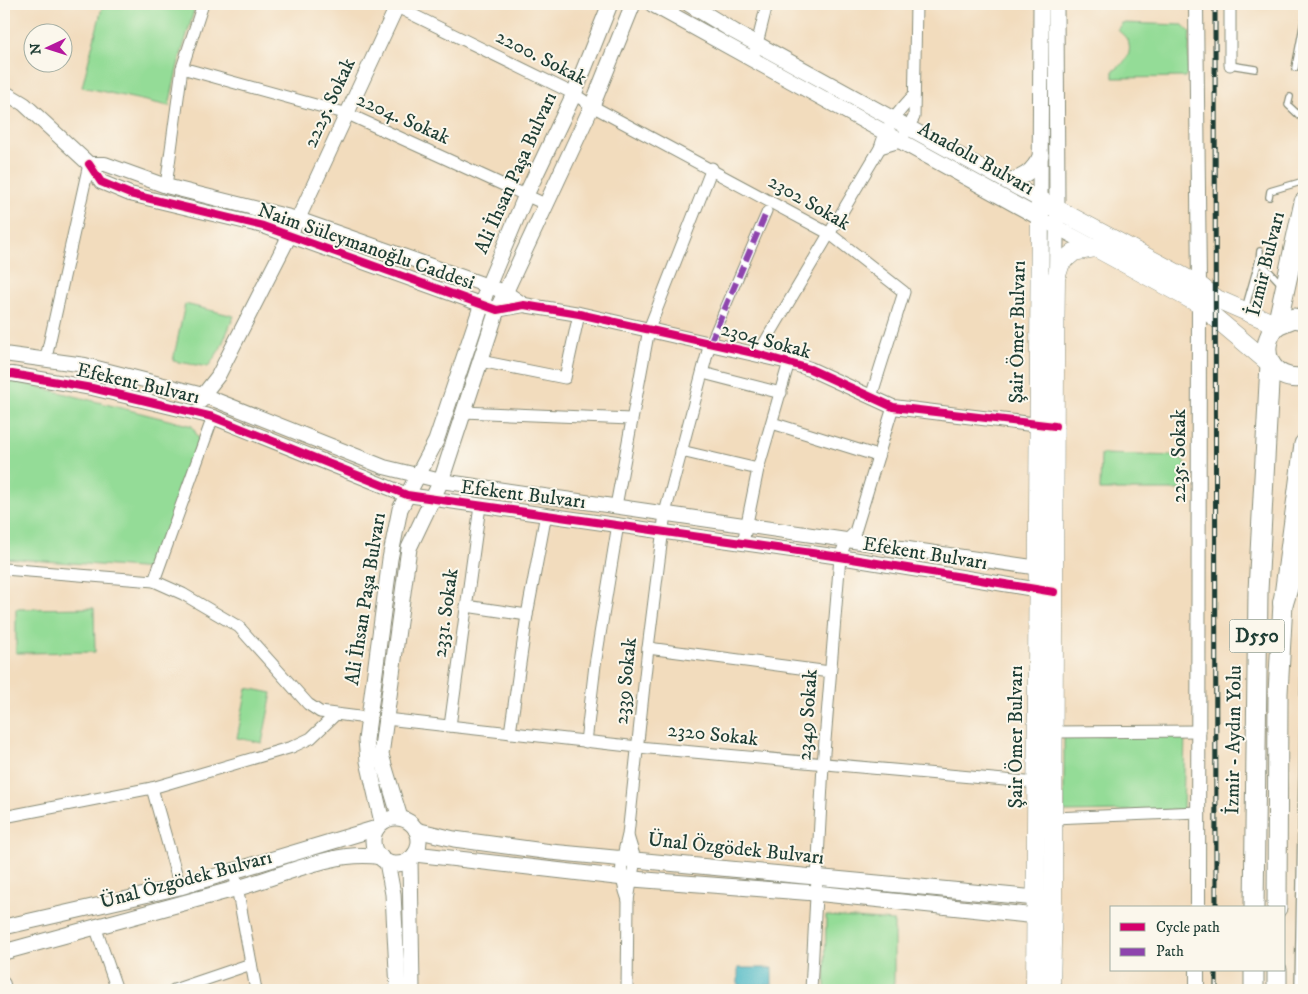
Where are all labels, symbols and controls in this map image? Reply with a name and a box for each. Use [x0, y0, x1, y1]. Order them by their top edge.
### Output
north arrow [22, 22, 72, 72]
street label: 2200. Sokak [491, 24, 591, 92]
text: N [27, 42, 45, 55]
street label: 2225. Sokak [298, 54, 362, 152]
street label: 2204. Sokak [352, 87, 454, 151]
street label: Ali İhsan Paşa Bulvarı [469, 88, 563, 258]
street label: Anadolu Bulvarı [913, 117, 1039, 201]
street label: 2302 Sokak [764, 170, 855, 237]
street label: Naim Süleymanoğlu Caddesi [254, 198, 478, 296]
street label: İzmir Bulvarı [1241, 209, 1291, 319]
street label: Şair Ömer Bulvarı [1004, 260, 1032, 404]
street label: 2304 Sokak [718, 317, 814, 365]
street label: Efekent Bulvarı [74, 358, 202, 410]
street label: 2235. Sokak [1167, 409, 1192, 503]
street label: Efekent Bulvarı [459, 475, 587, 515]
street label: Ali İhsan Paşa Bulvarı [340, 511, 392, 687]
street label: Efekent Bulvarı [861, 532, 989, 576]
street label: 2331. Sokak [427, 567, 465, 659]
road number: D550 [1230, 620, 1284, 652]
street label: 2339 Sokak [609, 636, 643, 726]
street label: Şair Ömer Bulvarı [1004, 665, 1029, 809]
street label: İzmir - Aydın Yolu [1220, 665, 1248, 815]
street label: 2349 Sokak [792, 668, 824, 762]
street label: 2320 Sokak [667, 718, 759, 752]
street label: Ünal Özgödek Bulvarı [647, 827, 825, 871]
street label: Ünal Özgödek Bulvarı [97, 845, 275, 915]
legend [1110, 906, 1286, 972]
text: Cycle path [1156, 918, 1220, 937]
text: Path [1156, 942, 1184, 961]

